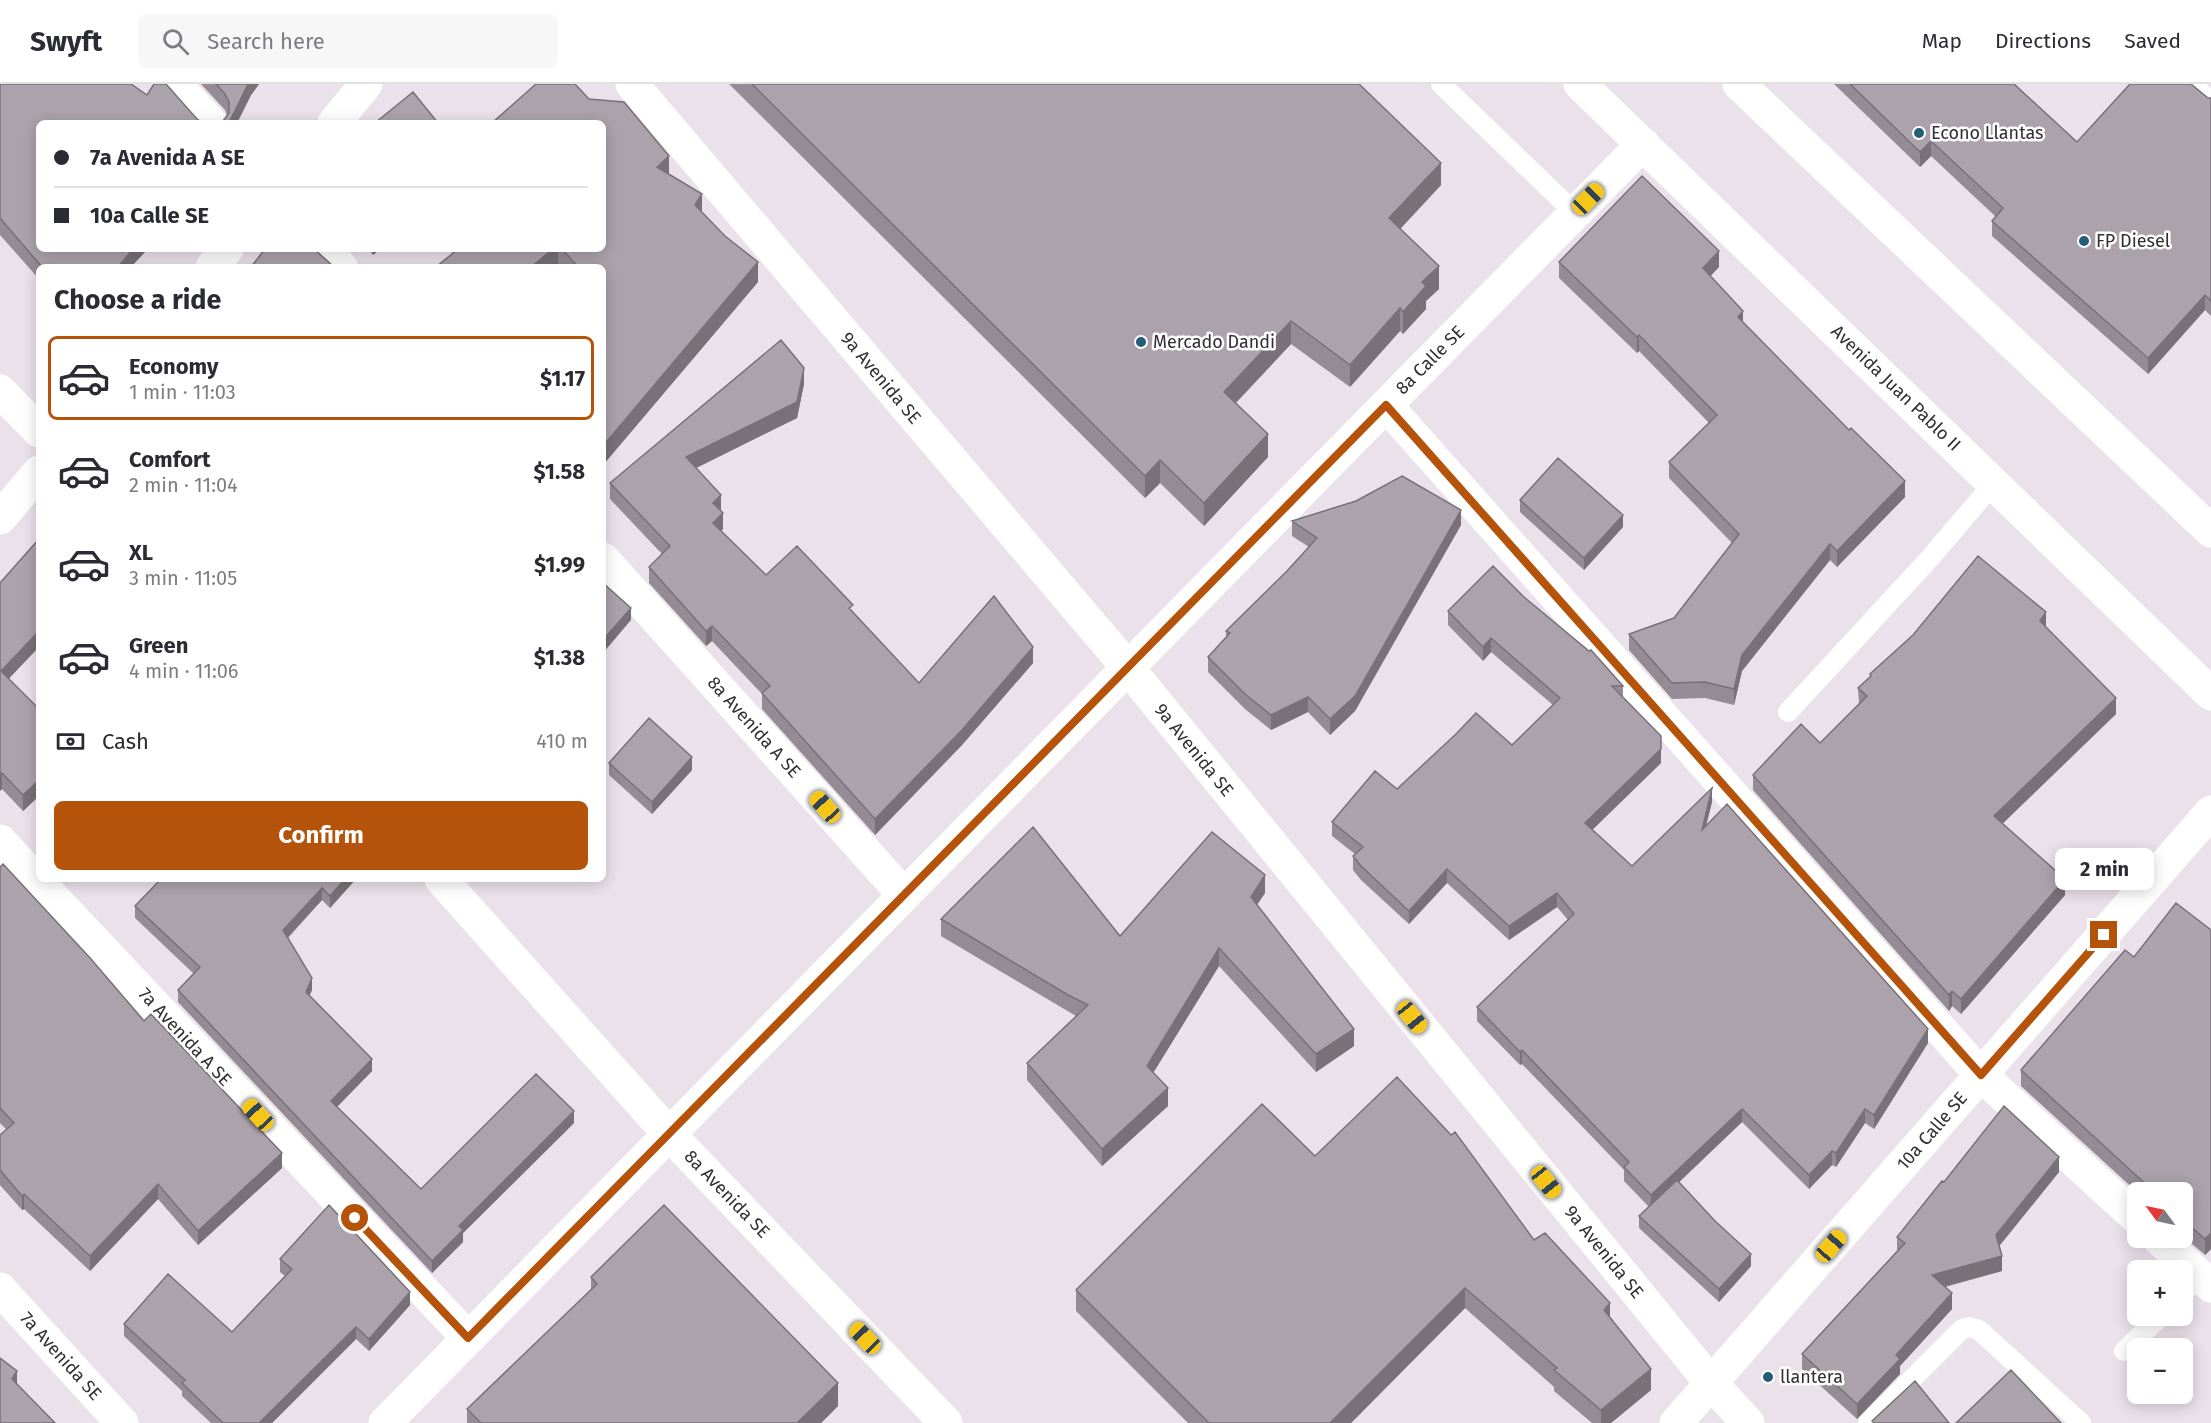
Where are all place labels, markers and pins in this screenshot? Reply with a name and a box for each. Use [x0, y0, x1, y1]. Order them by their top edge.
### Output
place label: Econo Llantas [1931, 122, 2044, 144]
marker: Econo Llantas [1912, 126, 1926, 140]
place label: FP Diesel [2096, 230, 2170, 252]
marker: FP Diesel [2077, 234, 2091, 248]
place label: Mercado Dandi [1153, 331, 1275, 353]
marker: Mercado Dandi [1134, 335, 1148, 349]
place label: llantera [1780, 1366, 1843, 1388]
marker: llantera [1761, 1370, 1775, 1384]

